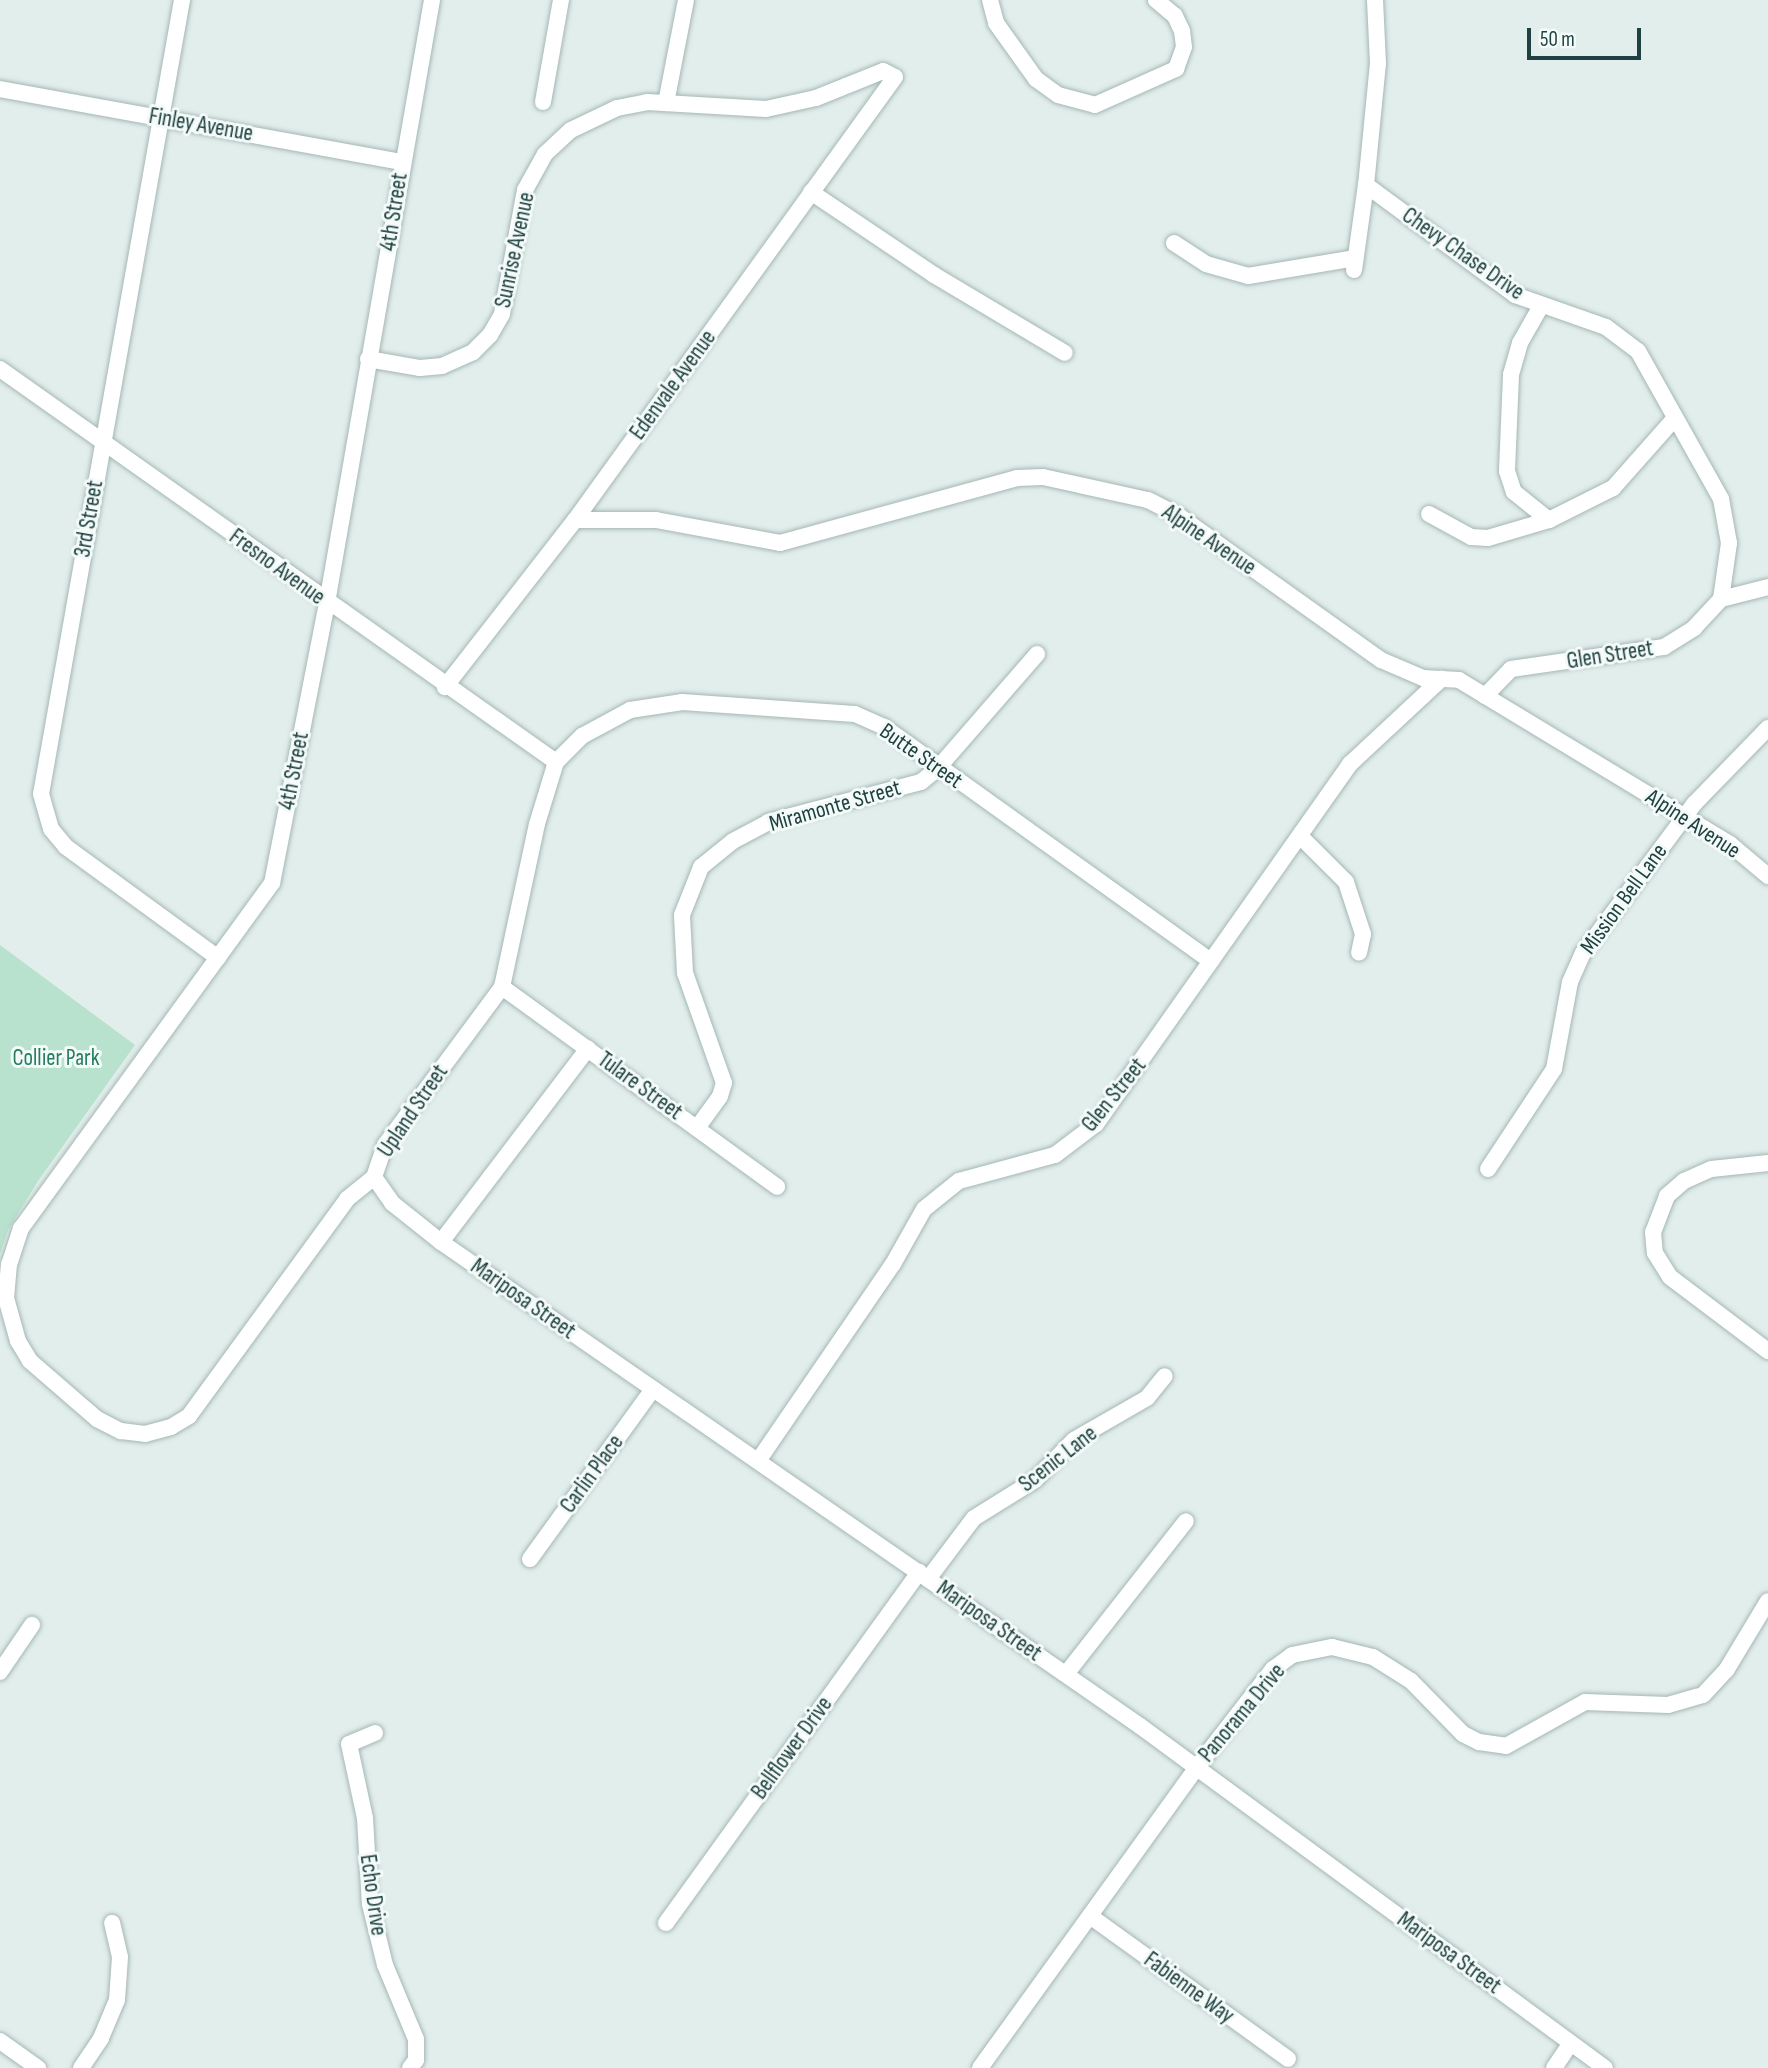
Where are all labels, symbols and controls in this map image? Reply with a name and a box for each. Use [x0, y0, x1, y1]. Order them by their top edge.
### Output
scale bar [1530, 14, 1644, 58]
text: 50 m [1540, 27, 1575, 52]
street label: Finley Avenue [147, 102, 255, 148]
street label: 4th Street [374, 171, 414, 253]
street label: Sunrise Avenue [489, 190, 541, 310]
street label: Chevy Chase Drive [1397, 202, 1529, 306]
street label: Edenvale Avenue [624, 325, 722, 445]
street label: 3rd Street [69, 478, 109, 560]
street label: Alpine Avenue [1157, 499, 1261, 581]
street label: Fresno Avenue [224, 523, 330, 611]
street label: Glen Street [1565, 635, 1655, 675]
street label: Butte Street [874, 717, 968, 795]
street label: 4th Street [273, 730, 315, 812]
street label: Miramonte Street [766, 774, 904, 838]
street label: Alpine Avenue [1641, 783, 1745, 865]
street label: Mission Bell Lane [1575, 838, 1673, 960]
park label: Collier Park [13, 1044, 99, 1072]
street label: Tulare Street [592, 1046, 688, 1126]
street label: Glen Street [1076, 1052, 1152, 1138]
street label: Upland Street [372, 1059, 454, 1163]
street label: Mariposa Street [465, 1253, 581, 1345]
street label: Scenic Lane [1013, 1420, 1103, 1498]
street label: Carlin Place [554, 1430, 630, 1518]
street label: Mariposa Street [931, 1575, 1047, 1667]
street label: Panorama Drive [1193, 1658, 1291, 1768]
street label: Bellflower Drive [746, 1691, 838, 1805]
street label: Echo Drive [354, 1853, 392, 1937]
street label: Mariposa Street [1392, 1906, 1506, 2000]
street label: Fabienne Way [1139, 1946, 1239, 2030]

